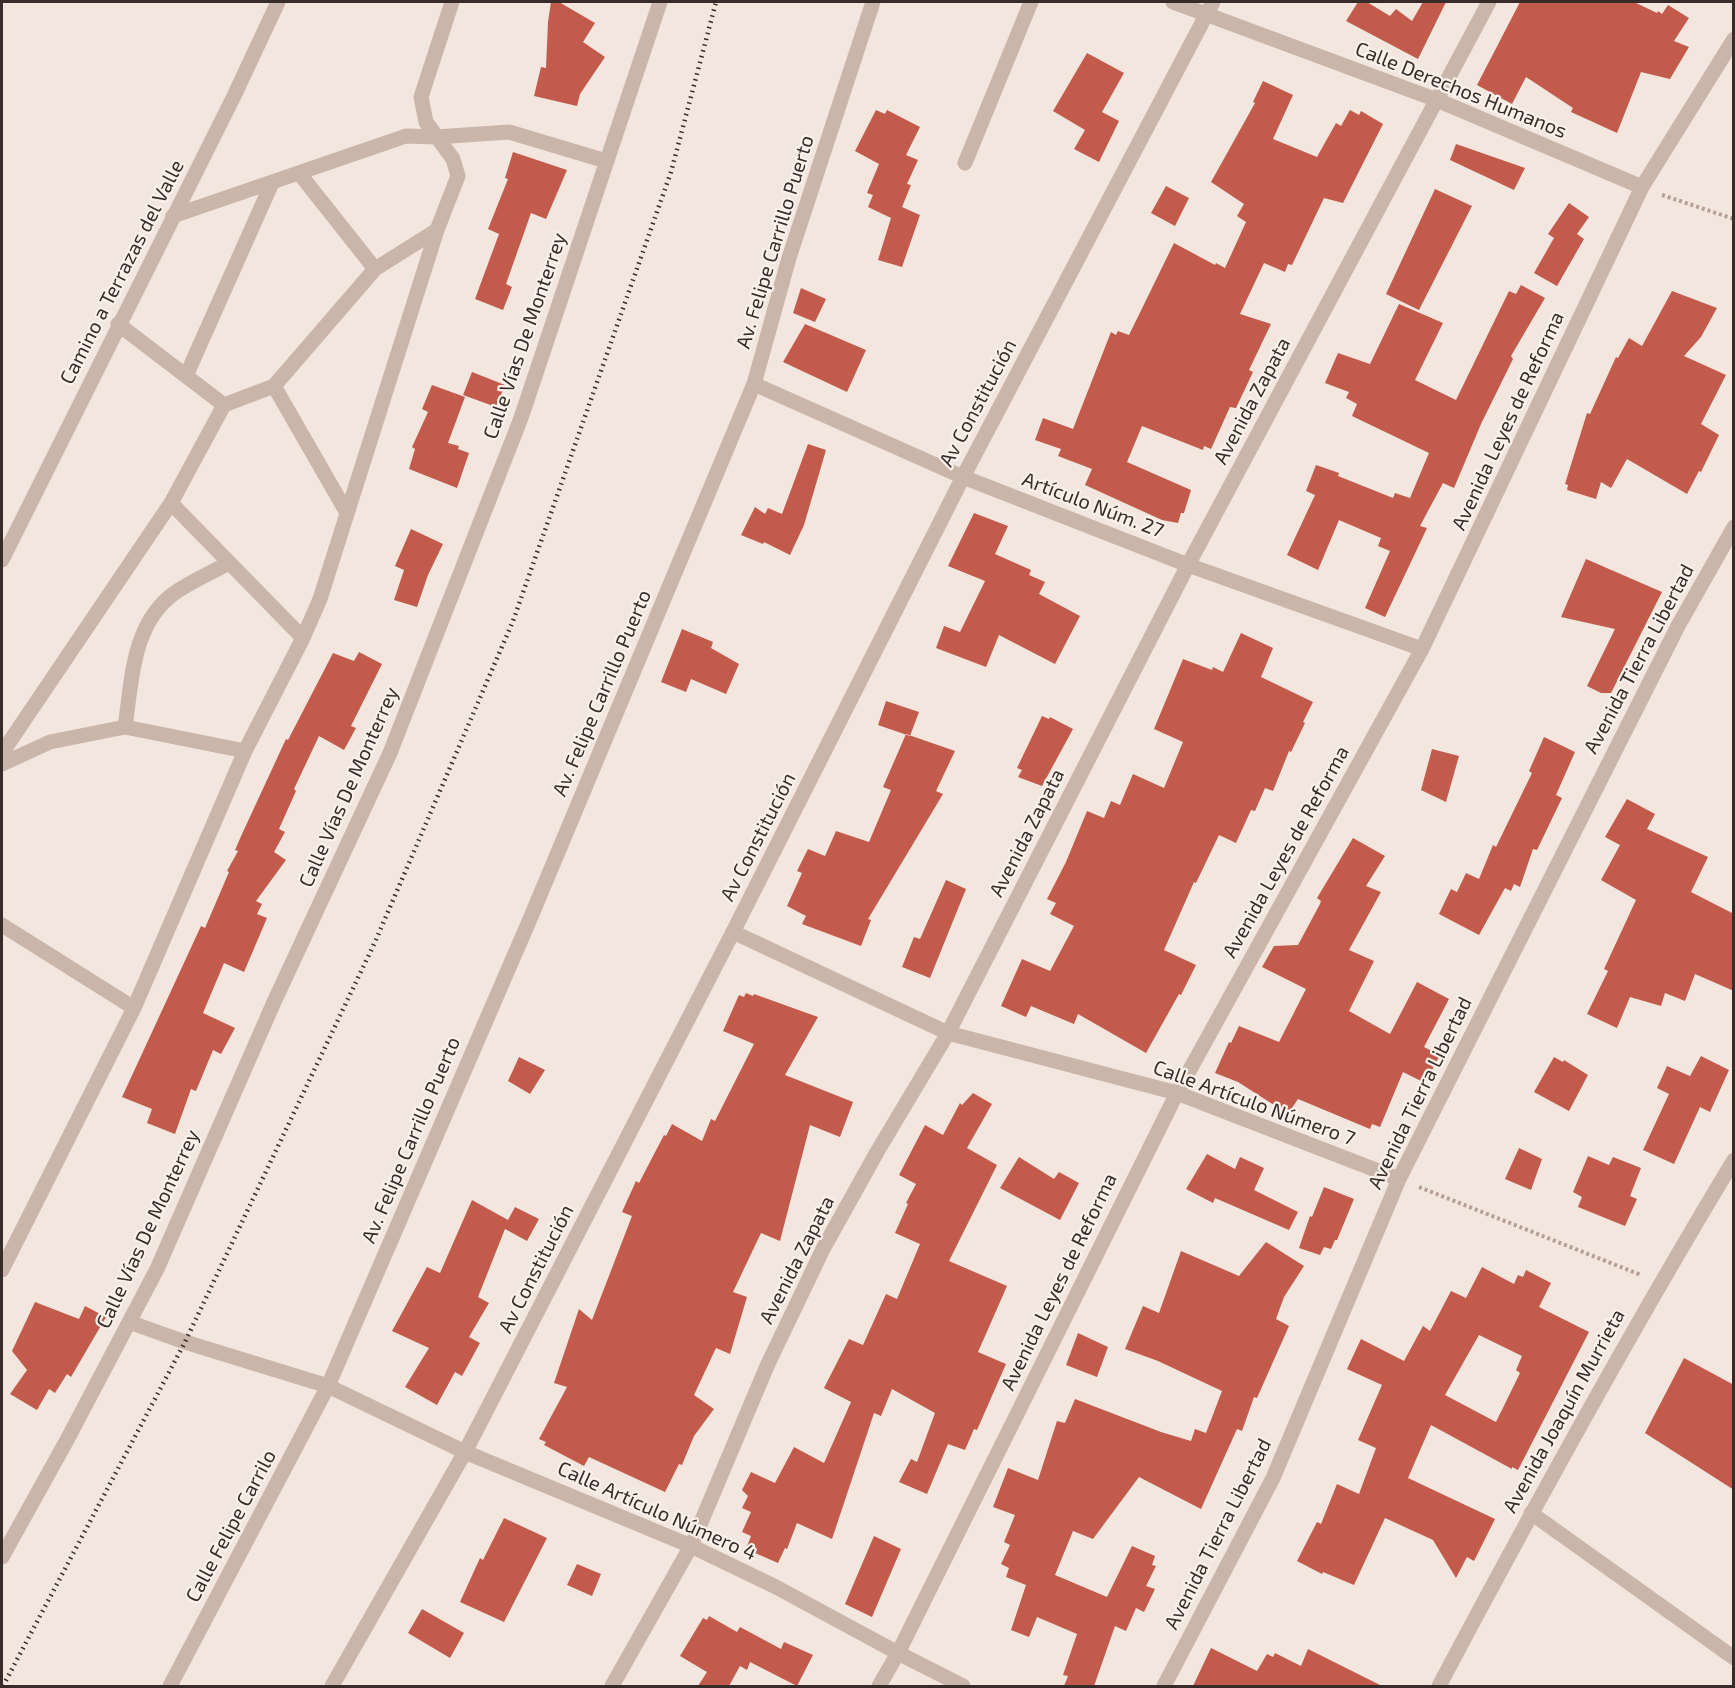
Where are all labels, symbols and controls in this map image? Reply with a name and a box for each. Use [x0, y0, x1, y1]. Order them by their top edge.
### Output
street label: Calle Derechos Humanos [1352, 37, 1570, 143]
street label: Av. Felipe Carrillo Puerto [731, 132, 819, 352]
street label: Camino a Terrazas del Valle [55, 156, 189, 388]
street label: Calle Vías De Monterrey [478, 230, 572, 442]
street label: Avenida Leyes de Reforma [1447, 308, 1569, 534]
street label: Avenida Zapata [1208, 333, 1296, 469]
street label: Av Constitución [934, 335, 1022, 471]
street label: Artículo Núm. 27 [1019, 467, 1167, 543]
street label: Avenida Tierra Libertad [1579, 560, 1699, 758]
street label: Av. Felipe Carrillo Puerto [548, 586, 656, 800]
street label: Calle Vías De Monterrey [294, 683, 404, 891]
street label: Avenida Leyes de Reforma [1218, 742, 1354, 962]
street label: Avenida Zapata [984, 765, 1070, 901]
street label: Av Constitución [715, 769, 801, 905]
street label: Avenida Tierra Libertad [1363, 993, 1477, 1193]
street label: Av. Felipe Carrillo Puerto [357, 1033, 465, 1247]
street label: Calle Artículo Número 7 [1150, 1055, 1358, 1151]
street label: Calle Vías De Monterrey [91, 1126, 205, 1332]
street label: Avenida Leyes de Reforma [996, 1170, 1122, 1394]
street label: Avenida Zapata [754, 1192, 840, 1328]
street label: Av Constitución [493, 1201, 579, 1337]
street label: Avenida Joaquín Murrieta [1498, 1305, 1630, 1517]
street label: Avenida Tierra Libertad [1159, 1435, 1277, 1633]
street label: Calle Felipe Carrilo [181, 1446, 281, 1606]
street label: Calle Artículo Número 4 [554, 1456, 760, 1566]

